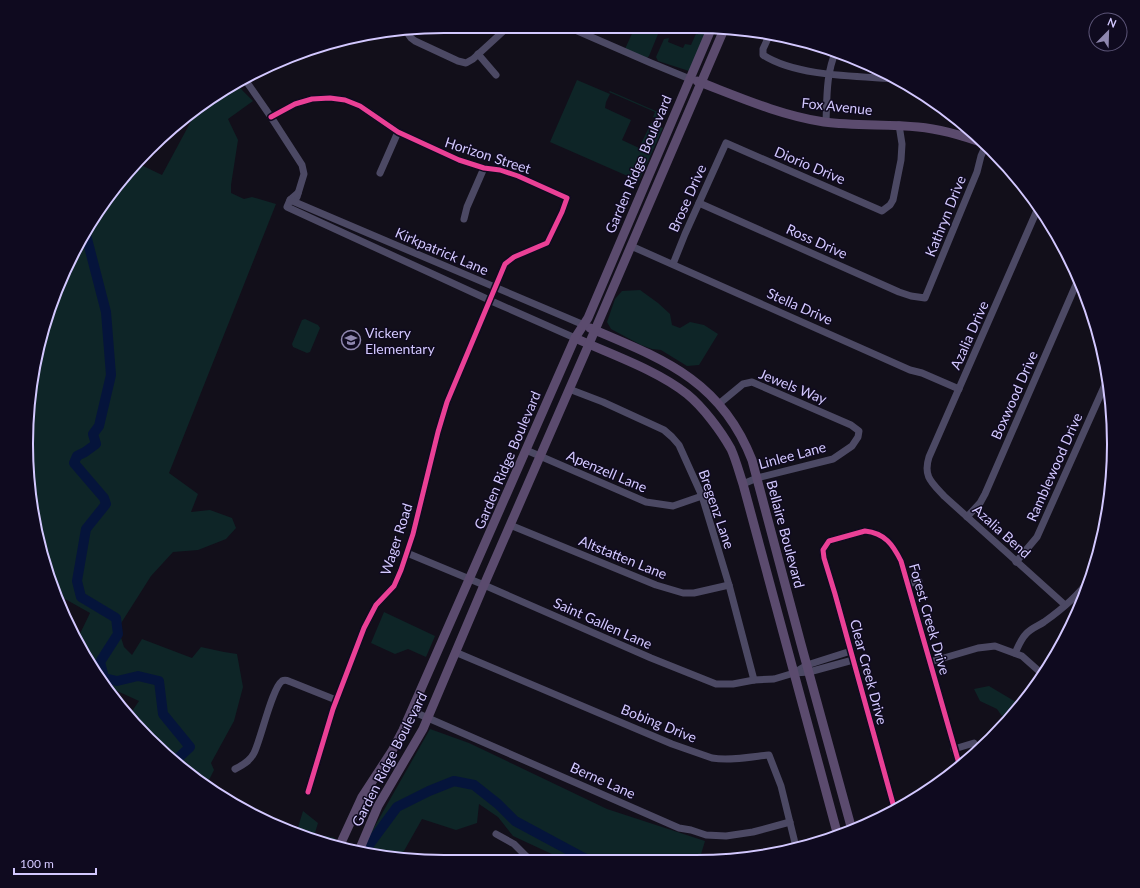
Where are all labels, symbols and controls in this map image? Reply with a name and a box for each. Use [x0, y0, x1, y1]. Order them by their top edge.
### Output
north arrow [1088, 12, 1128, 52]
text: N [1106, 15, 1119, 30]
street label: Garden Ridge Boulevard [601, 92, 675, 236]
street label: Fox Avenue [801, 94, 873, 118]
street label: Horizon Street [443, 133, 533, 177]
street label: Diorio Drive [772, 142, 848, 188]
street label: Brose Drive [665, 162, 709, 234]
street label: Kathryn Drive [921, 173, 969, 259]
street label: Ross Drive [784, 220, 850, 262]
street label: Kirkpatrick Lane [393, 224, 491, 278]
street label: Stella Drive [764, 284, 836, 328]
street label: Azalia Drive [946, 298, 992, 372]
place label: Vickery Elementary [365, 324, 435, 357]
school or university icon: Vickery Elementary [340, 329, 362, 351]
street label: Boxwood Drive [987, 348, 1041, 442]
street label: Jewels Way [757, 365, 830, 408]
street label: Garden Ridge Boulevard [470, 388, 544, 532]
street label: Ramblewood Drive [1022, 410, 1086, 524]
street label: Linlee Lane [756, 438, 828, 472]
street label: Apenzell Lane [564, 446, 650, 496]
street label: Bregenz Lane [695, 467, 739, 551]
street label: Bellaire Boulevard [763, 478, 809, 590]
street label: Wager Road [376, 501, 416, 577]
street label: Azalia Bend [970, 501, 1034, 561]
street label: Altstatten Lane [577, 532, 669, 582]
street label: Forest Creek Drive [906, 561, 954, 677]
street label: Saint Gallen Lane [551, 594, 655, 652]
street label: Clear Creek Drive [847, 617, 891, 727]
street label: Garden Ridge Boulevard [348, 689, 430, 829]
street label: Bobing Drive [619, 700, 699, 746]
street label: Berne Lane [568, 758, 638, 802]
scale bar [14, 850, 96, 876]
text: 100 m [20, 856, 54, 871]

